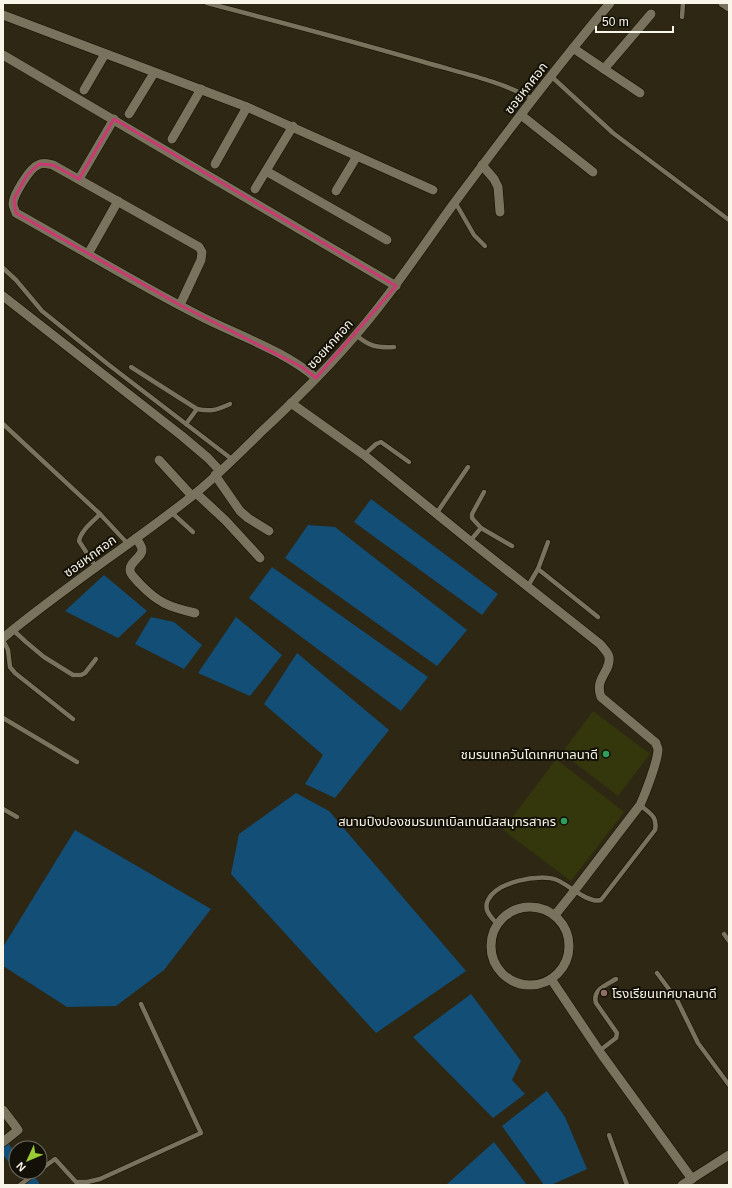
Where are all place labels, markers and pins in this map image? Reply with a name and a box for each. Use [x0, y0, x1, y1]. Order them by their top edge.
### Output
place label: ชมรมเทควันโดเทศบาลนาดี [461, 747, 598, 762]
marker: ชมรมเทควันโดเทศบาลนาดี [601, 749, 611, 759]
place label: สนามปิงปองชมรมเทเบิลเทนนิสสมุทรสาคร [338, 814, 556, 829]
marker: สนามปิงปองชมรมเทเบิลเทนนิสสมุทรสาคร [559, 816, 569, 826]
place label: โรงเรียนเทศบาลนาดี [612, 986, 717, 1001]
marker: โรงเรียนเทศบาลนาดี [599, 988, 609, 998]

